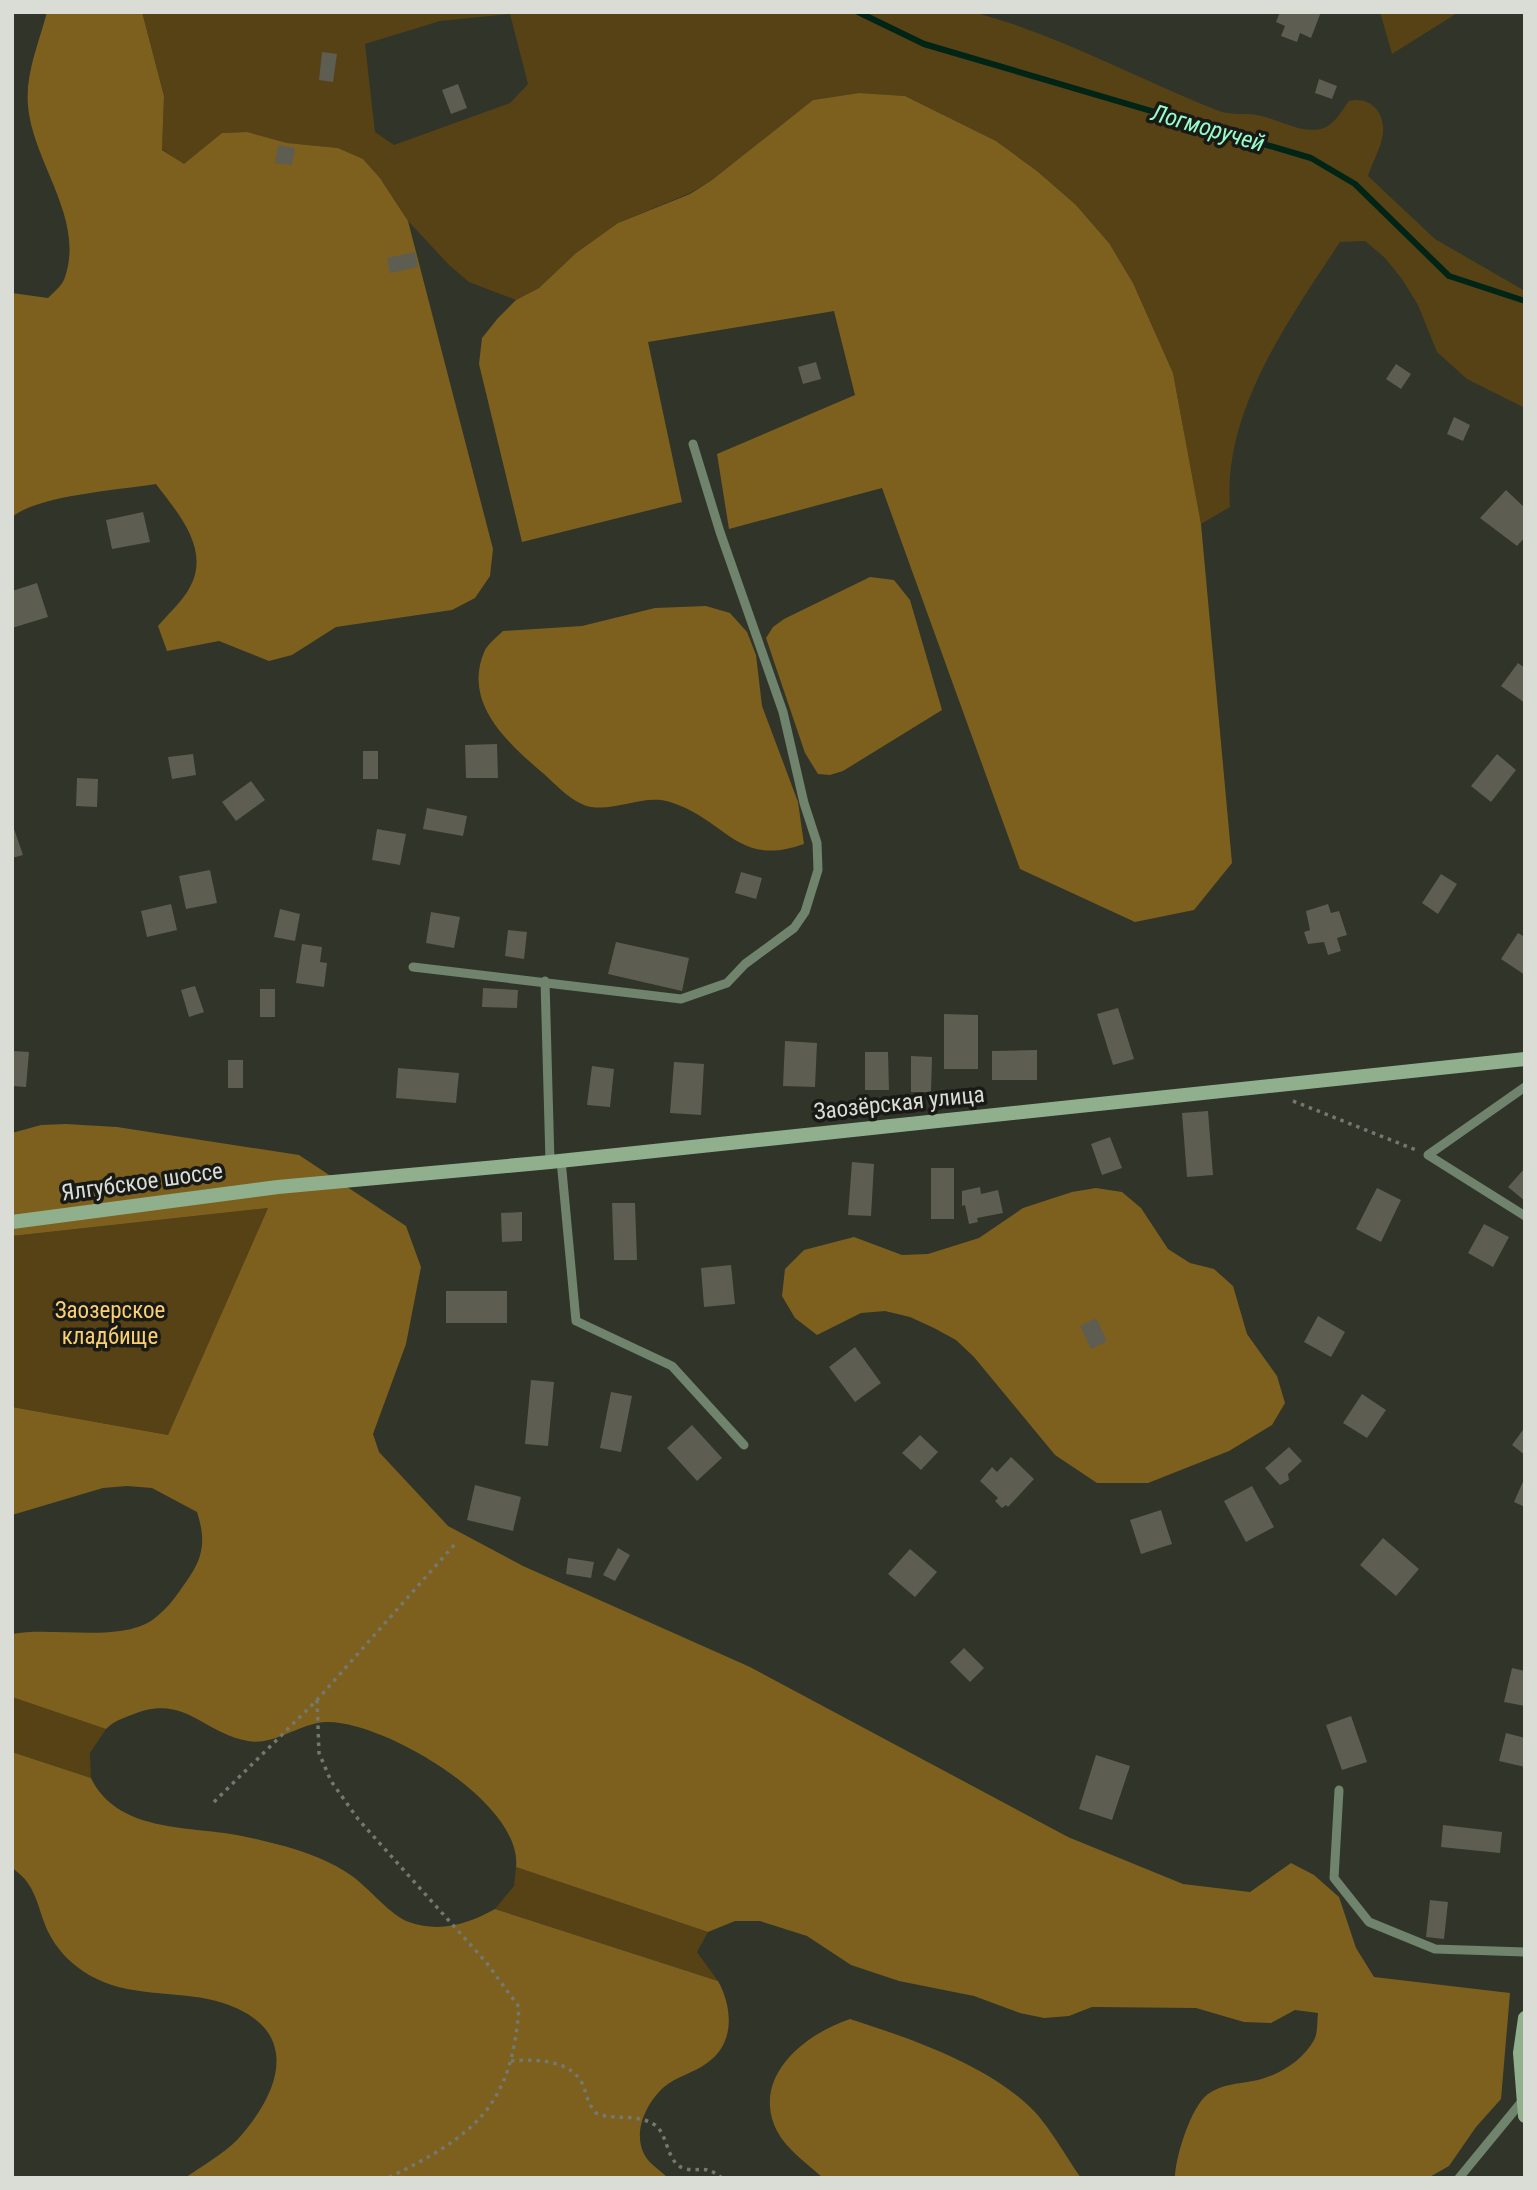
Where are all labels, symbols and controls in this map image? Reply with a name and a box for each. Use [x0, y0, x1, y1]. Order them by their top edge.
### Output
water label: Логморучей [1147, 98, 1268, 158]
street label: Заозёрская улица [812, 1081, 986, 1125]
street label: Ялгубское шоссе [60, 1157, 224, 1207]
park label: Заозерское кладбище [55, 1297, 165, 1350]

